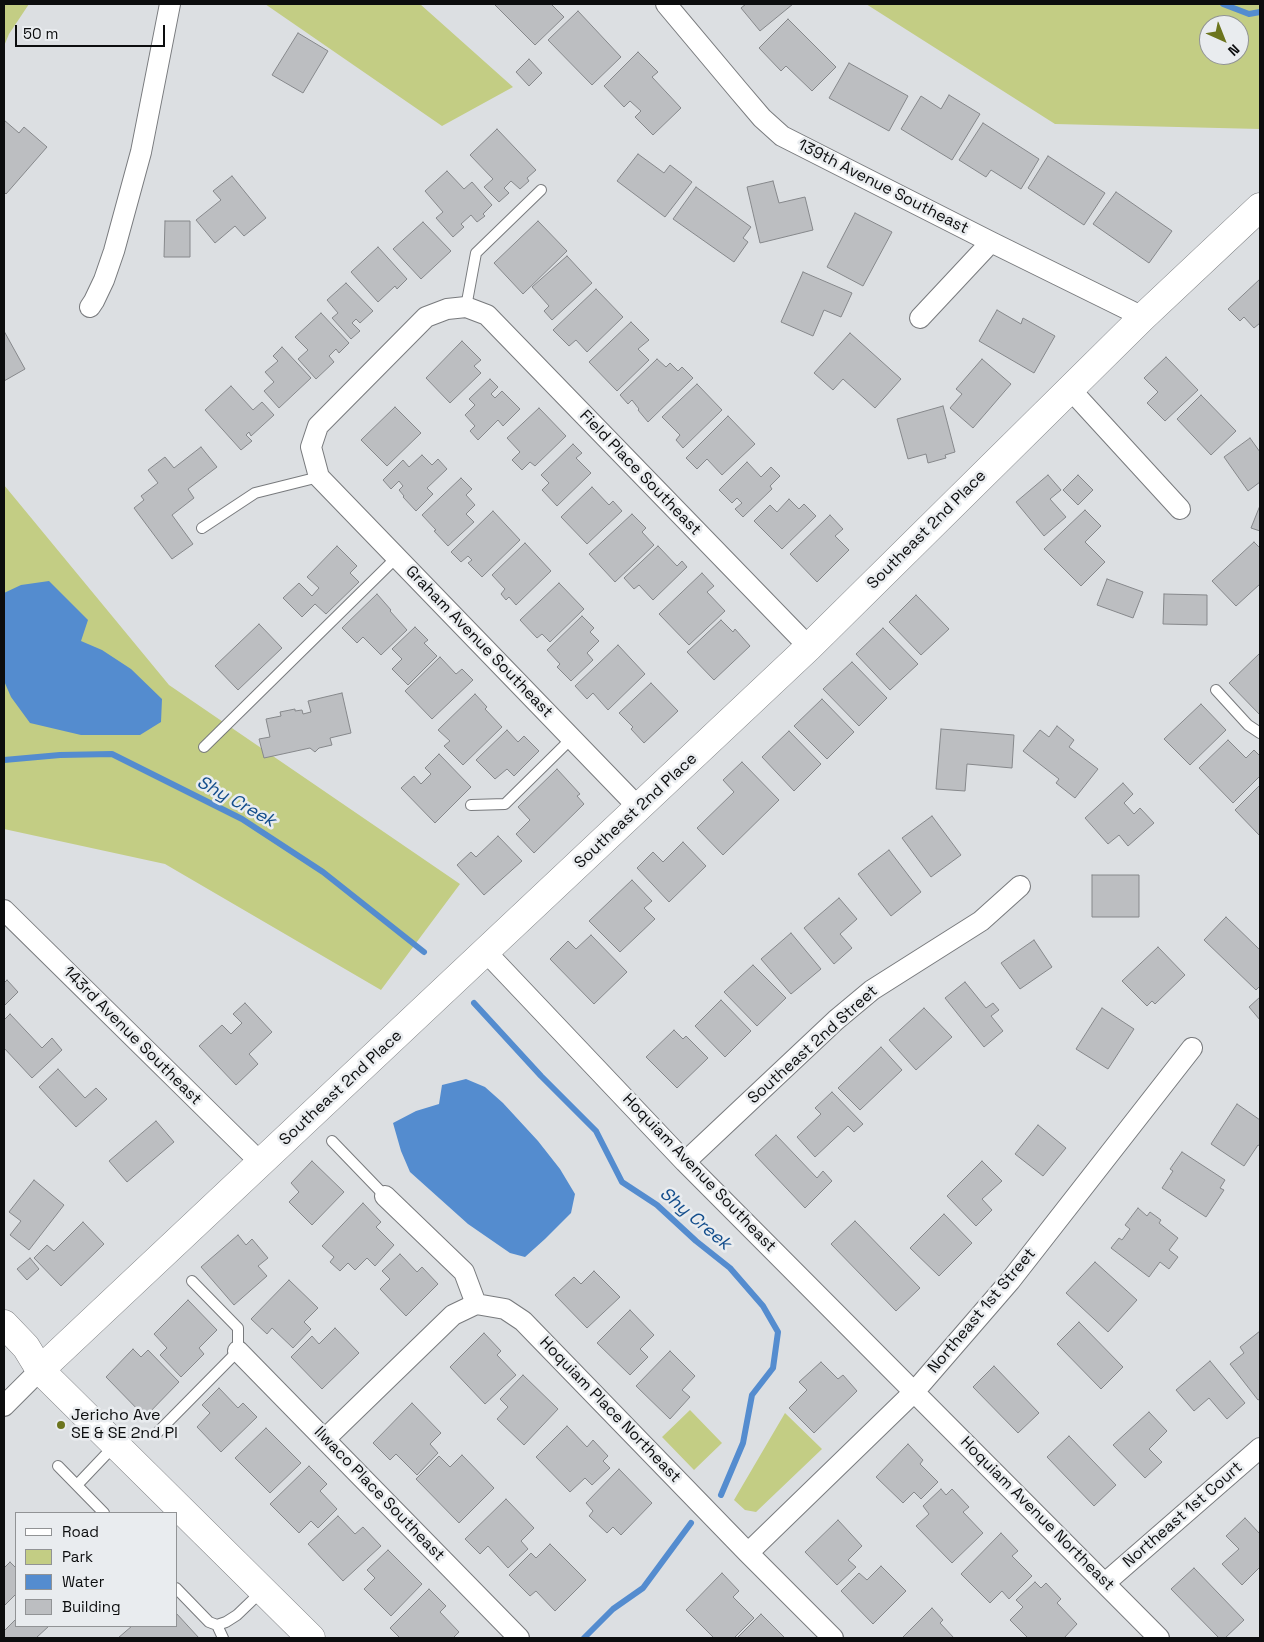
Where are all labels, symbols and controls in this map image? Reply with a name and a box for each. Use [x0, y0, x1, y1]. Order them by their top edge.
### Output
scale bar [18, 15, 168, 47]
north arrow [1199, 15, 1249, 65]
text: 50 m [23, 24, 58, 43]
text: N [1224, 40, 1243, 60]
street label: 139th Avenue Southeast [794, 136, 972, 238]
street label: Field Place Southeast [575, 406, 705, 540]
street label: Southeast 2nd Place [863, 466, 991, 594]
street label: Graham Avenue Southeast [401, 562, 557, 722]
street label: Southeast 2nd Place [571, 749, 701, 873]
water label: Shy Creek [193, 772, 279, 832]
street label: 143rd Avenue Southeast [59, 963, 205, 1109]
street label: Southeast 2nd Street [744, 982, 882, 1108]
street label: Southeast 2nd Place [276, 1026, 406, 1150]
street label: Hoquiam Avenue Southeast [618, 1090, 780, 1256]
water label: Shy Creek [655, 1183, 735, 1255]
street label: Northeast 1st Street [924, 1245, 1040, 1377]
street label: Hoquiam Place Northeast [535, 1333, 685, 1487]
place label: Jericho Ave SE & SE 2nd Pl [71, 1406, 178, 1444]
marker: Jericho Ave SE & SE 2nd Pl [55, 1419, 67, 1431]
street label: Ilwaco Place Southeast [310, 1423, 448, 1565]
street label: Hoquiam Avenue Northeast [956, 1433, 1118, 1595]
street label: Northeast 1st Court [1119, 1458, 1247, 1572]
legend [15, 1512, 178, 1627]
text: Road [62, 1522, 99, 1541]
text: Park [62, 1547, 93, 1566]
text: Water [62, 1572, 104, 1591]
text: Building [62, 1597, 121, 1616]

